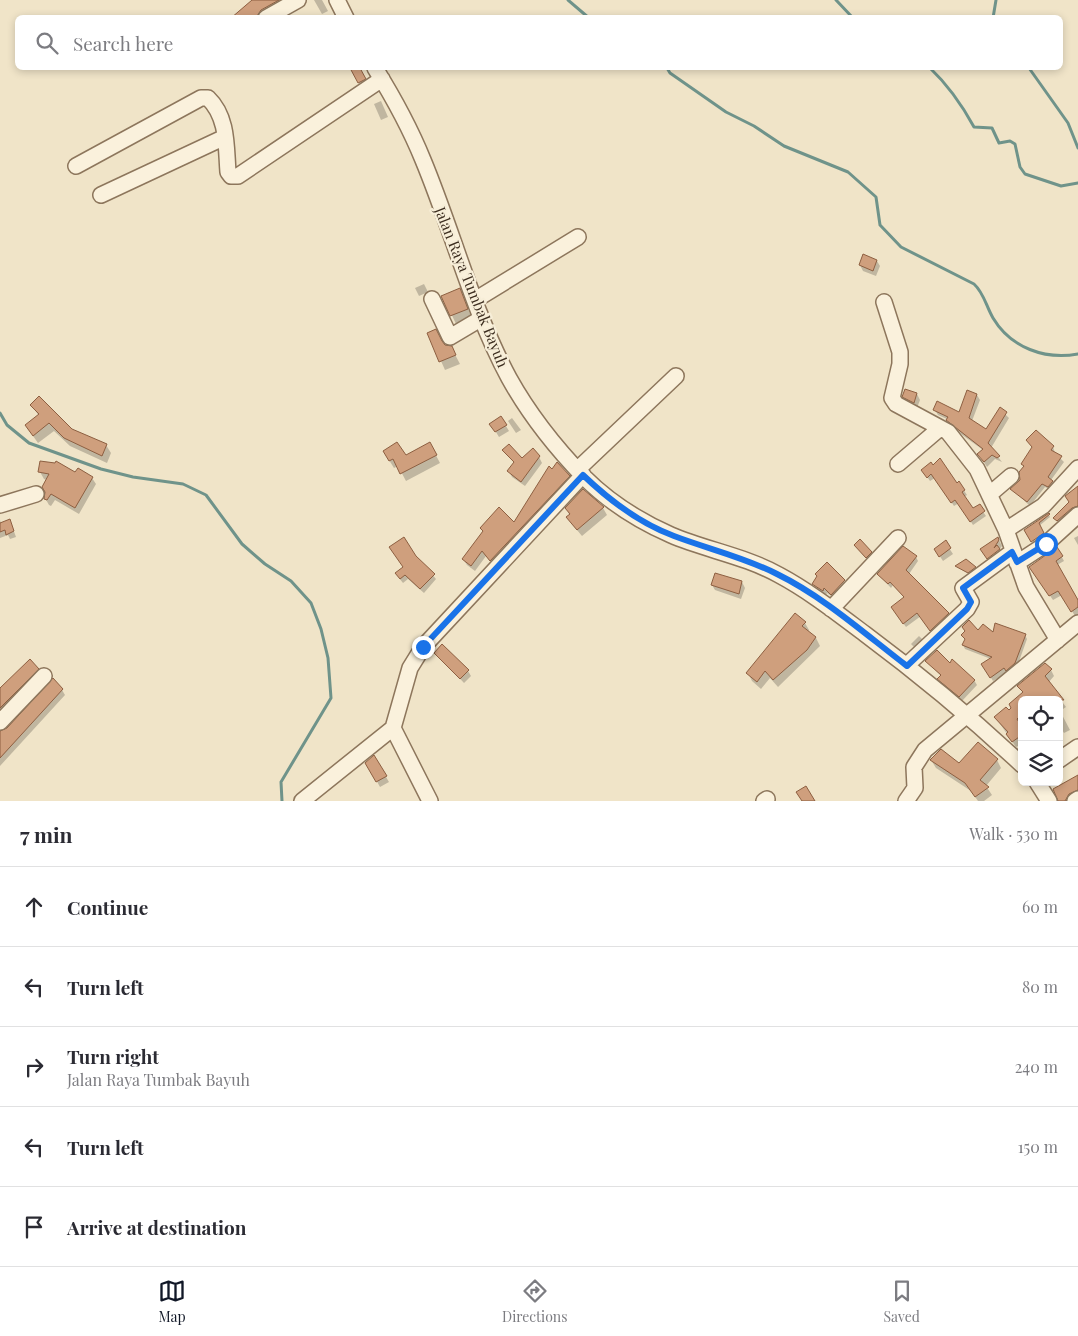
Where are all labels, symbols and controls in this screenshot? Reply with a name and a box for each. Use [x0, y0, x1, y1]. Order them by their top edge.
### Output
search box [15, 15, 1063, 70]
icon: search [33, 29, 61, 57]
text: Search here [73, 30, 173, 56]
street label: Jalan Raya Tumbak Bayuh [430, 203, 513, 370]
route start [1035, 533, 1058, 556]
route end [412, 636, 435, 659]
map controls [1018, 696, 1063, 786]
button: locate [1018, 696, 1063, 741]
button: layers [1018, 741, 1063, 786]
text: 7 min [20, 820, 73, 848]
text: Walk · 530 m [969, 823, 1058, 844]
icon: ahead [20, 893, 48, 921]
text: Continue [67, 894, 148, 920]
text: 60 m [1022, 896, 1058, 917]
icon: left [20, 973, 48, 1001]
text: Turn left [67, 974, 144, 1000]
text: 80 m [1022, 976, 1058, 997]
text: Turn right [67, 1043, 159, 1069]
icon: right [20, 1053, 48, 1081]
text: 240 m [1015, 1056, 1058, 1077]
text: Jalan Raya Tumbak Bayuh [67, 1069, 250, 1090]
icon: left [20, 1133, 48, 1161]
text: Turn left [67, 1134, 144, 1160]
text: 150 m [1018, 1136, 1058, 1157]
icon: arrive [20, 1213, 48, 1241]
text: Arrive at destination [67, 1214, 247, 1240]
tab: Map [158, 1277, 186, 1326]
tab: Directions [502, 1277, 567, 1326]
tab: Saved [884, 1277, 920, 1326]

